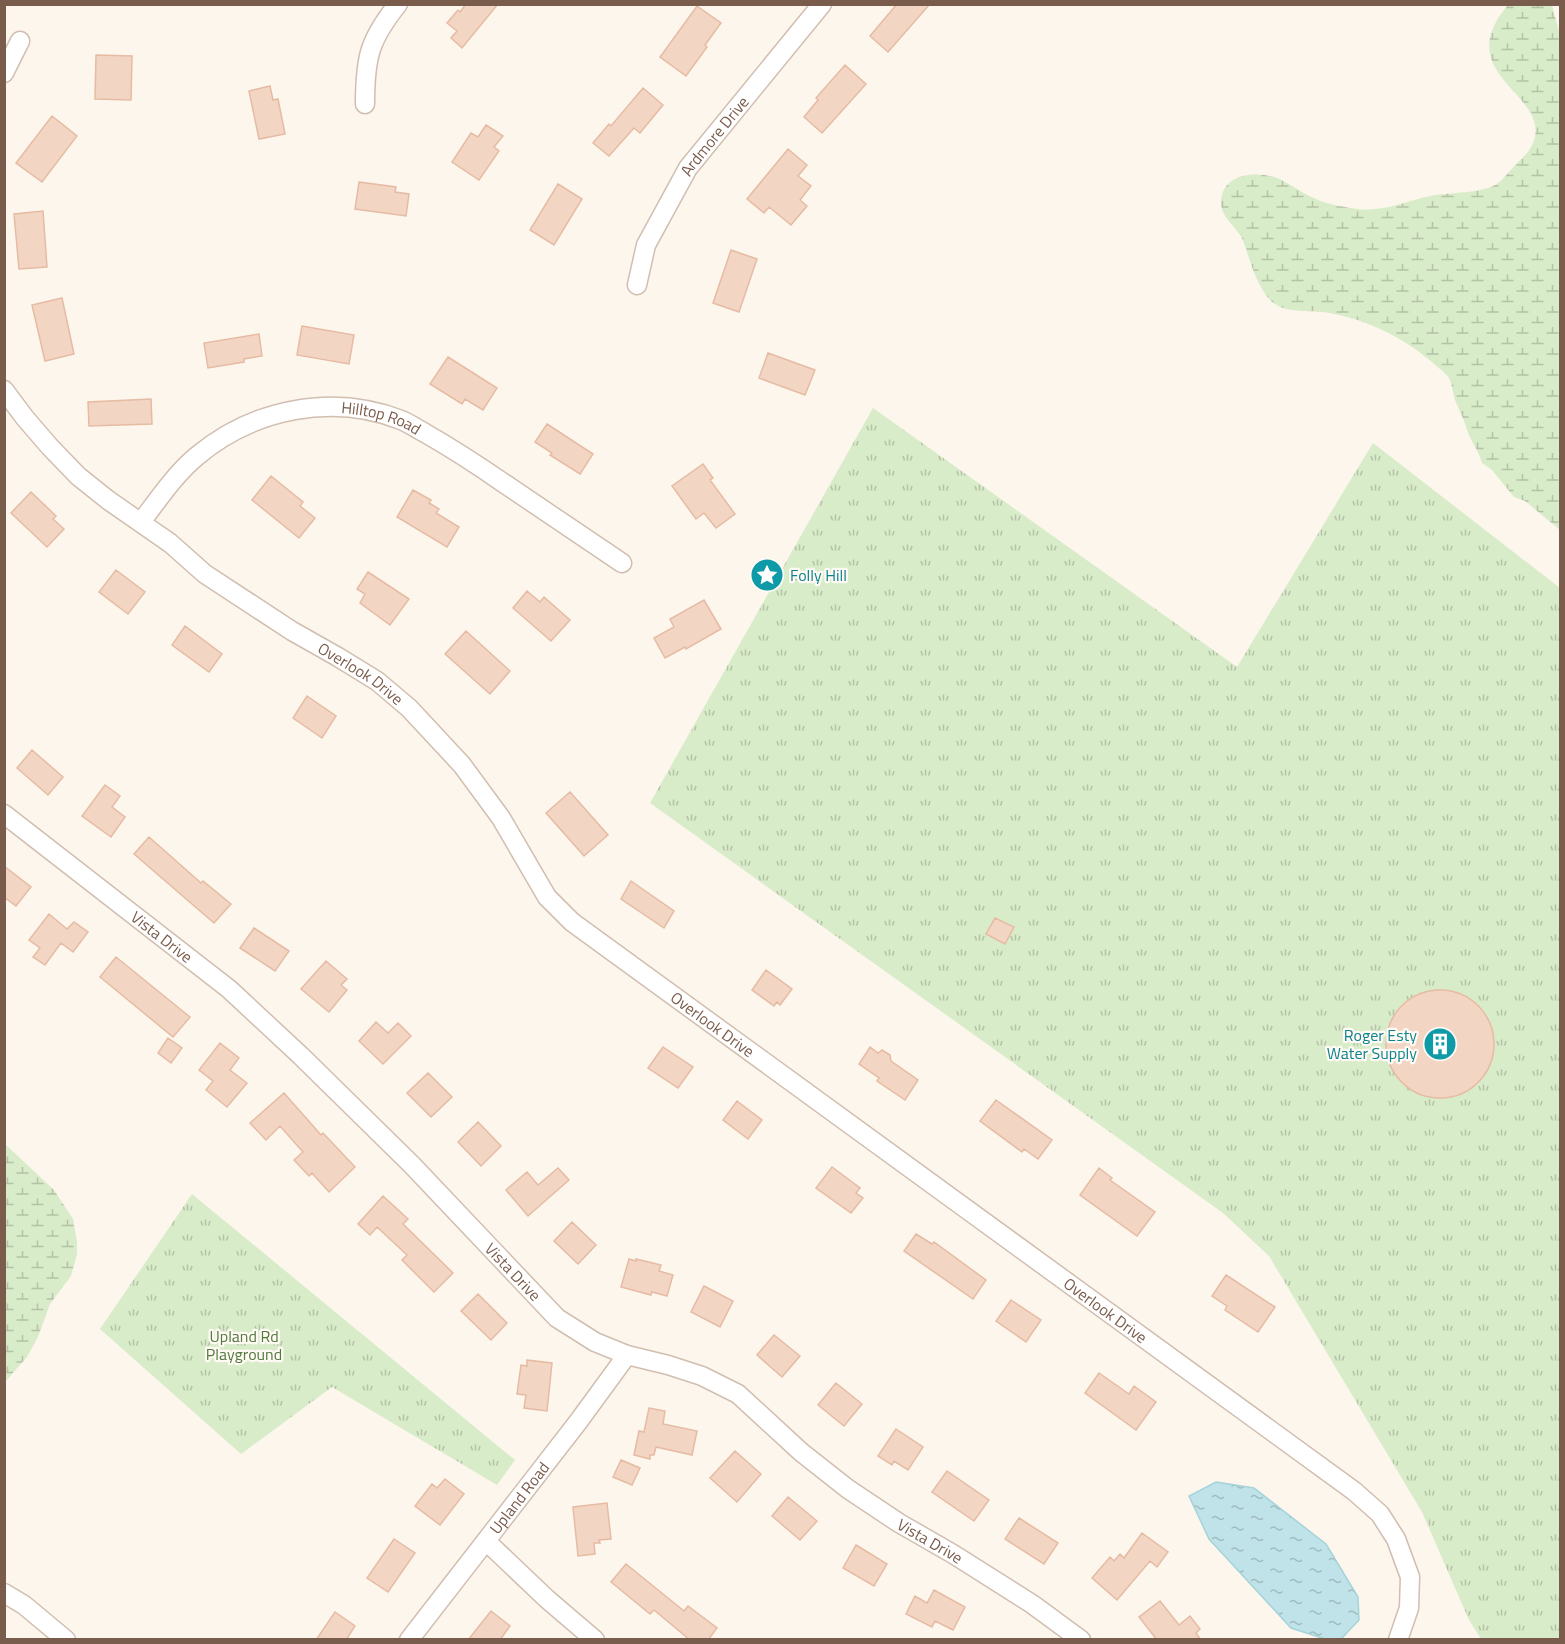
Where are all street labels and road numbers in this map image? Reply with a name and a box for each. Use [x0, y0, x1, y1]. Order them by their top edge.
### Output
street label: Ardmore Drive [674, 91, 754, 180]
street label: Hilltop Road [340, 395, 426, 440]
street label: Overlook Drive [313, 636, 409, 710]
street label: Vista Drive [126, 905, 198, 969]
street label: Overlook Drive [666, 986, 760, 1063]
street label: Vista Drive [479, 1237, 547, 1306]
street label: Overlook Drive [1059, 1272, 1152, 1349]
street label: Upland Road [484, 1457, 555, 1539]
street label: Vista Drive [893, 1512, 968, 1569]

